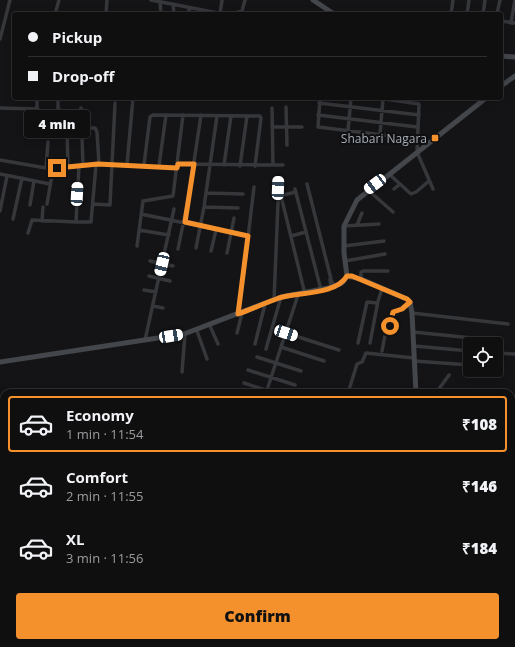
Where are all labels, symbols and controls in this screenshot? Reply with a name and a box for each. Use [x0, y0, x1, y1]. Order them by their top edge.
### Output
text: Pickup [52, 27, 102, 47]
text: Drop-off [52, 66, 114, 86]
callout: 4 min [24, 110, 90, 138]
text: 4 min [39, 115, 75, 133]
place label: Shabari Nagara [341, 130, 427, 147]
marker: Shabari Nagara [430, 133, 440, 143]
route end [48, 159, 66, 177]
car [362, 172, 388, 196]
car [272, 176, 284, 200]
car [70, 182, 84, 206]
car [153, 251, 171, 277]
route start [381, 317, 399, 335]
car [273, 324, 299, 342]
car [158, 328, 184, 344]
map controls [463, 337, 503, 377]
button: locate [463, 337, 503, 377]
text: Economy [66, 405, 134, 425]
icon: car [18, 406, 54, 442]
text: ₹108 [462, 414, 497, 434]
text: 1 min · 11:54 [66, 425, 143, 443]
text: Comfort [66, 467, 128, 487]
icon: car [18, 468, 54, 504]
text: ₹146 [462, 476, 497, 496]
text: 2 min · 11:55 [66, 487, 143, 505]
text: XL [66, 529, 84, 549]
icon: car [18, 530, 54, 566]
text: ₹184 [462, 538, 497, 558]
text: 3 min · 11:56 [66, 549, 143, 567]
button: Confirm [16, 593, 499, 639]

